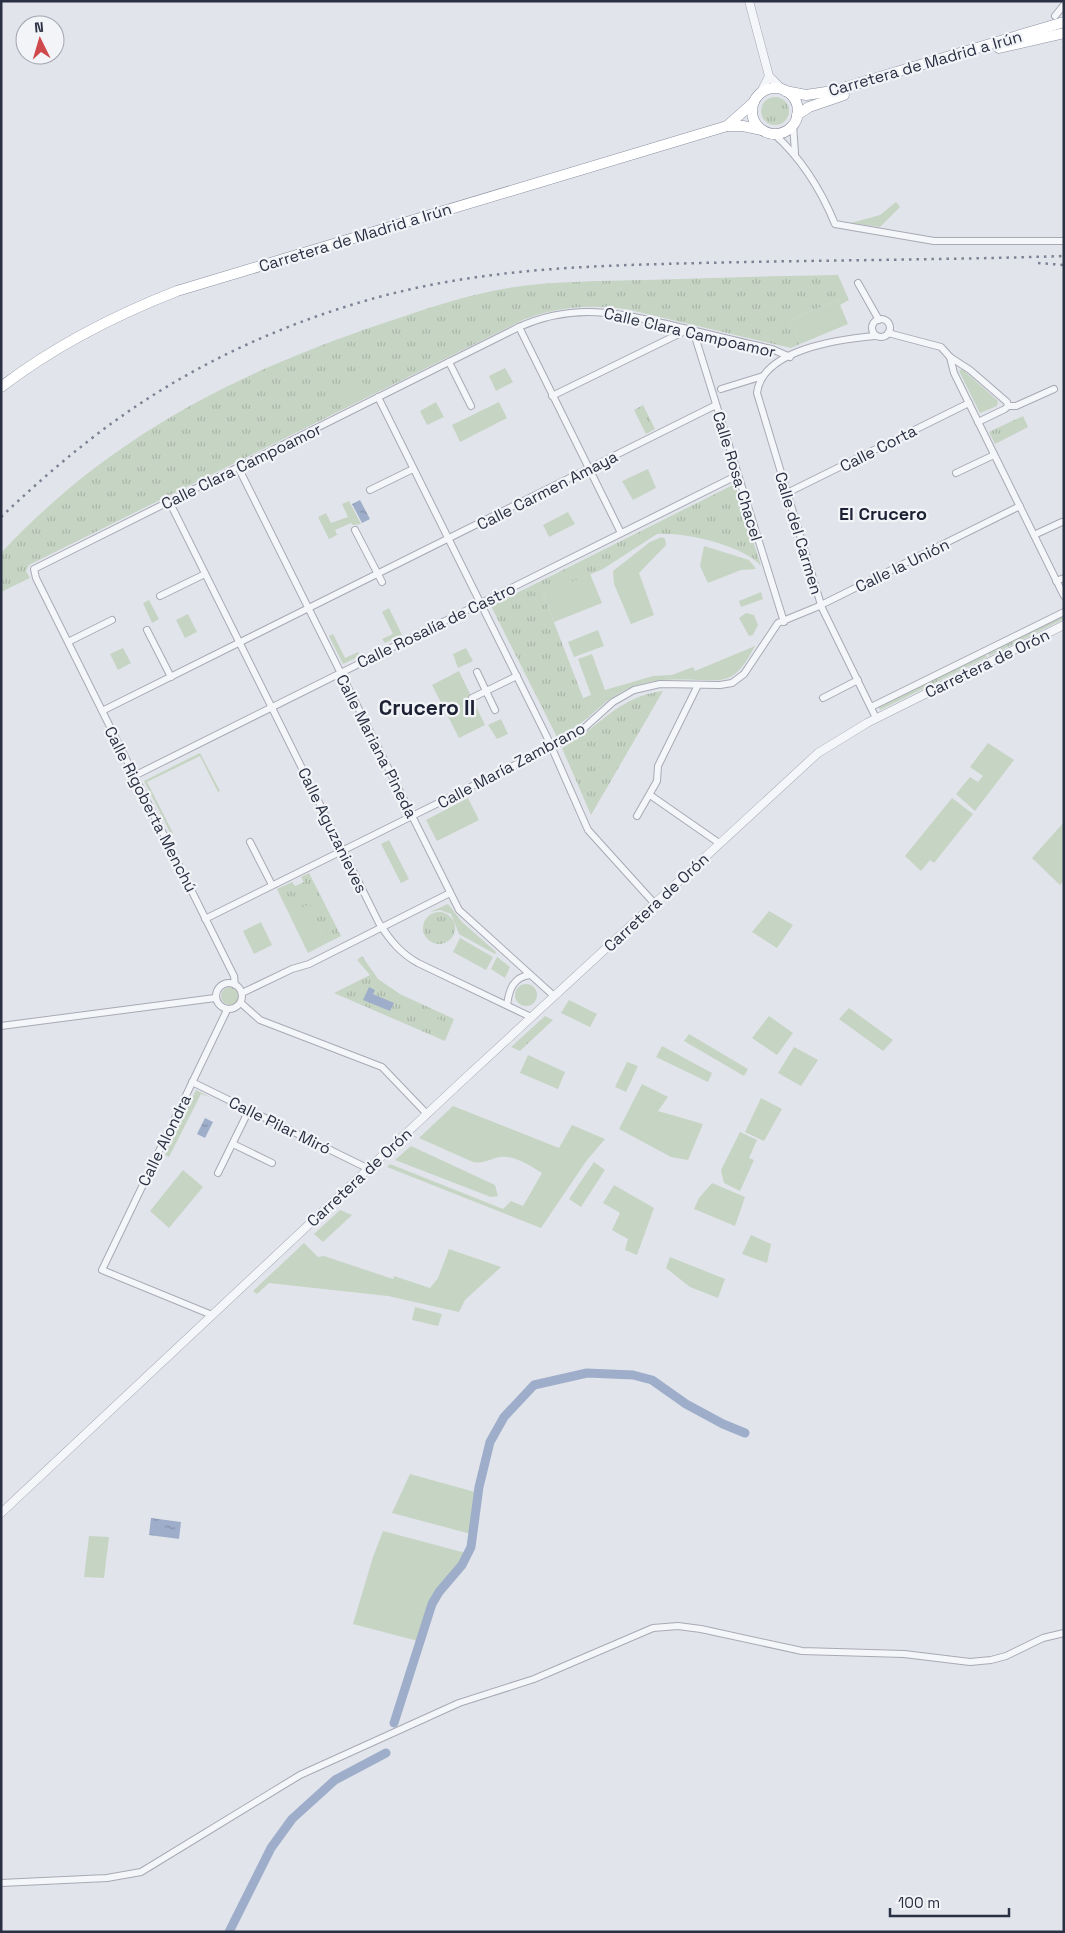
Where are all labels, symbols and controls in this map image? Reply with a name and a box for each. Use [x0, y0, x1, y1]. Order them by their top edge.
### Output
north arrow [15, 15, 65, 65]
text: N [33, 18, 44, 36]
street label: Carretera de Madrid a Irún [826, 26, 1024, 101]
street label: Carretera de Madrid a Irún [256, 198, 454, 277]
street label: Calle Clara Campoamor [602, 302, 778, 362]
street label: Calle Rosa Chacel [708, 409, 767, 544]
street label: Calle Clara Campoamor [158, 419, 325, 514]
street label: Calle Corta [836, 420, 920, 477]
street label: Calle Carmen Amaya [473, 446, 621, 535]
street label: Calle del Carmen [770, 469, 827, 597]
district label: El Crucero [839, 502, 927, 525]
street label: Calle la Unión [852, 534, 953, 597]
street label: Calle Rosalía de Castro [353, 578, 519, 673]
street label: Carretera de Orón [921, 624, 1053, 703]
street label: Calle Mariana Pineda [331, 671, 422, 822]
district label: Crucero II [379, 694, 475, 721]
street label: Calle María Zambrano [434, 718, 589, 813]
street label: Calle Rigoberta Menchú [100, 723, 202, 896]
street label: Calle Aguzanieves [293, 764, 372, 897]
street label: Carretera de Orón [599, 848, 713, 956]
street label: Calle Alondra [133, 1091, 196, 1190]
street label: Calle Pilar Miró [225, 1092, 334, 1159]
street label: Carretera de Orón [302, 1123, 416, 1231]
scale bar [890, 1886, 1009, 1918]
text: 100 m [898, 1893, 940, 1912]

